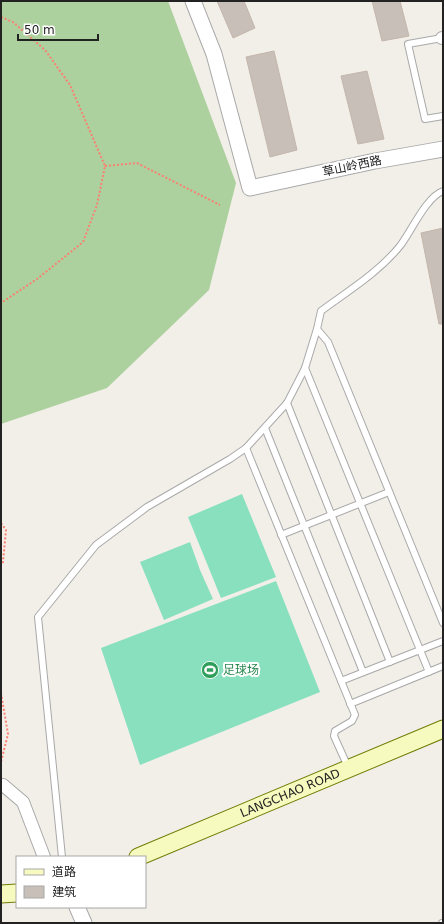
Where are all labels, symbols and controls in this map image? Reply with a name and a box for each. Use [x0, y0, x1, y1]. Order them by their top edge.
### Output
scale bar [18, 16, 98, 42]
text: 50 m [24, 23, 55, 37]
street label: 草山岭西路 [321, 153, 383, 179]
sports icon: 足球场 [200, 660, 220, 680]
place label: 足球场 [223, 663, 259, 677]
street label: LANGCHAO ROAD [238, 766, 342, 820]
legend [16, 856, 146, 908]
text: 道路 [52, 865, 76, 879]
text: 建筑 [52, 885, 76, 899]

